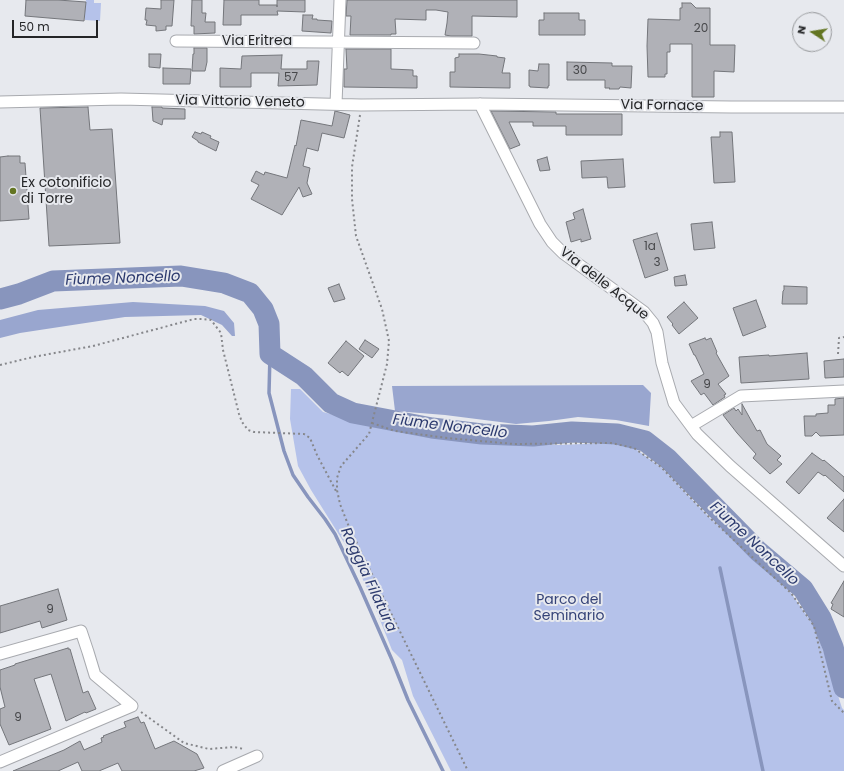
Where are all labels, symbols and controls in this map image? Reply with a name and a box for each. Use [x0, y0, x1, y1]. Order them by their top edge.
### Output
scale bar [14, 12, 100, 38]
north arrow [792, 12, 832, 52]
text: 50 m [19, 18, 50, 35]
house number: 20 [694, 22, 708, 36]
text: N [793, 24, 810, 35]
street label: Via Eritrea [222, 33, 292, 49]
house number: 30 [573, 64, 587, 78]
house number: 57 [284, 71, 298, 85]
street label: Via Vittorio Veneto [175, 92, 305, 112]
street label: Via Fornace [620, 97, 704, 115]
place label: Ex cotonificio di Torre [21, 175, 111, 208]
marker: Ex cotonificio di Torre [8, 186, 18, 196]
house number: 1a [644, 240, 656, 254]
street label: Via delle Acque [556, 244, 652, 324]
house number: 3 [653, 256, 661, 270]
water label: Fiume Noncello [65, 268, 181, 290]
house number: 9 [703, 378, 711, 392]
water label: Fiume Noncello [392, 411, 508, 443]
water label: Fiume Noncello [706, 498, 802, 590]
water label: Roggia Filatura [336, 525, 400, 635]
park label: Parco del Seminario [534, 592, 604, 624]
house number: 9 [46, 603, 54, 617]
house number: 9 [14, 711, 22, 725]

